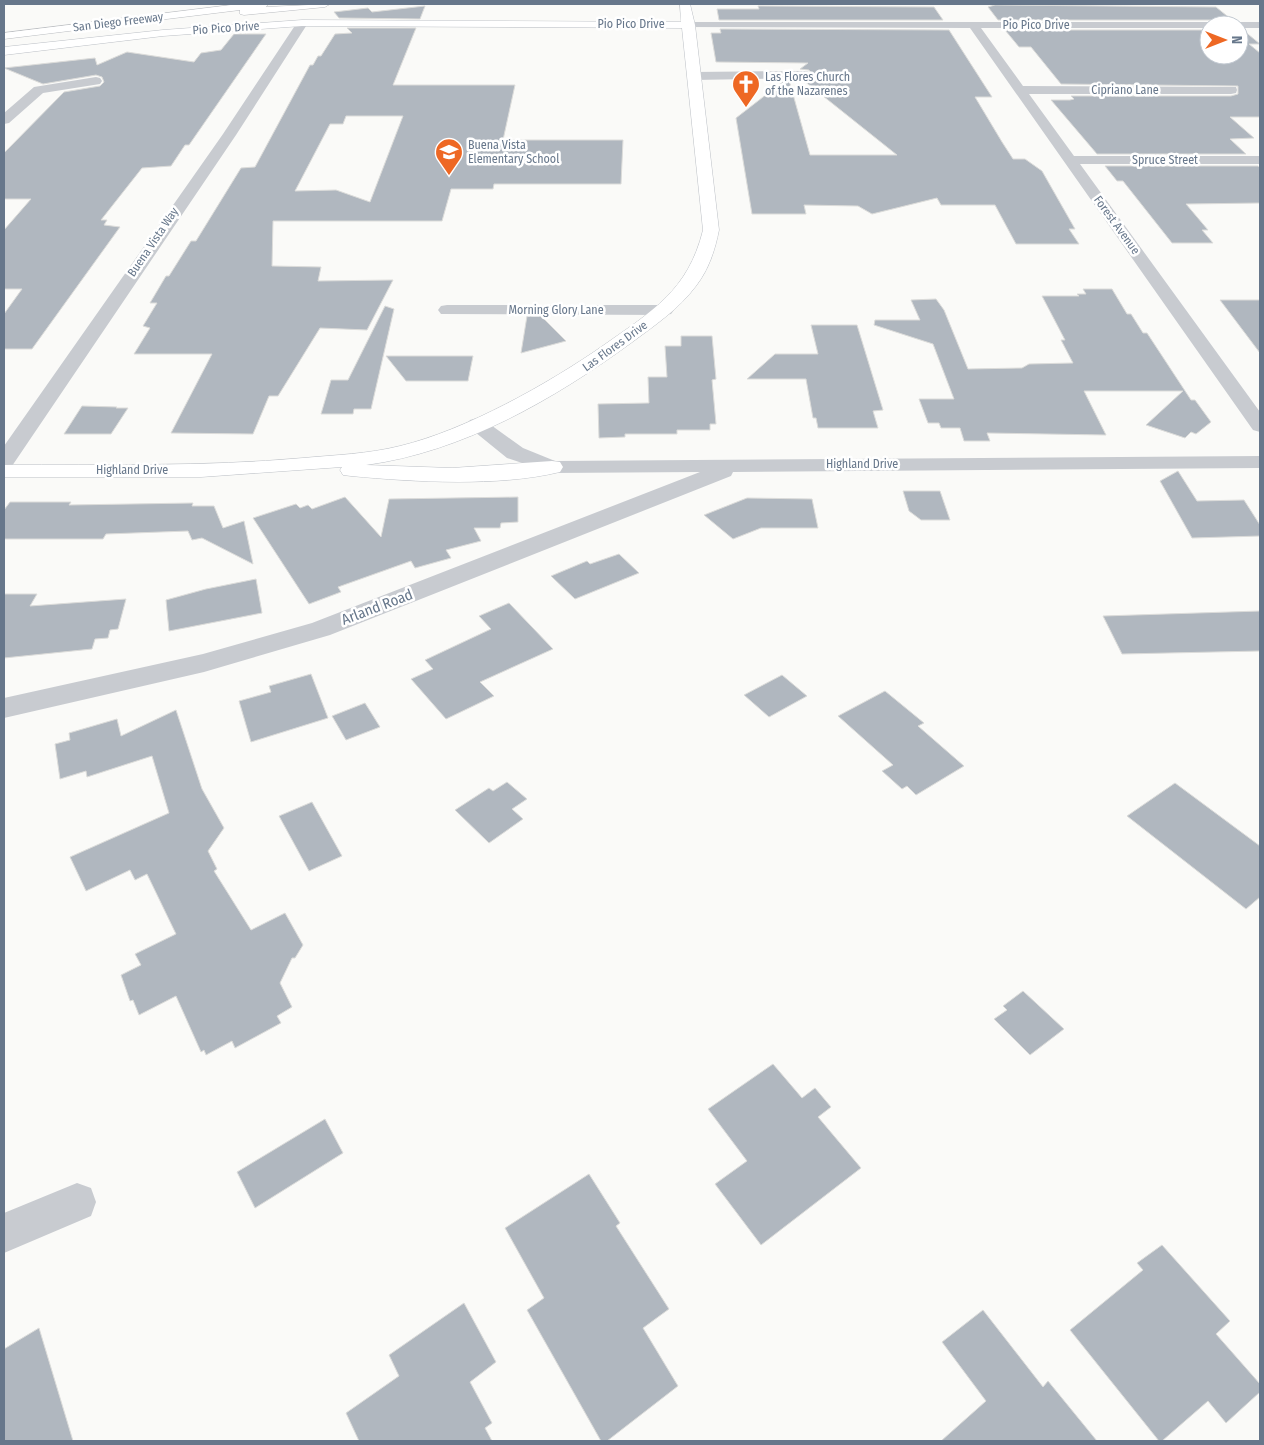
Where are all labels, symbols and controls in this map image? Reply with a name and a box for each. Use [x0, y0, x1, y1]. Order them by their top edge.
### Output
street label: San Diego Freeway [72, 9, 165, 34]
north arrow [1199, 15, 1249, 65]
street label: Pio Pico Drive [597, 17, 665, 31]
street label: Pio Pico Drive [1002, 18, 1070, 32]
street label: Pio Pico Drive [192, 19, 260, 37]
text: N [1228, 36, 1245, 44]
church icon: Las Flores Church of the Nazarenes [731, 69, 761, 108]
place label: Las Flores Church of the Nazarenes [765, 70, 850, 98]
street label: Cipriano Lane [1091, 83, 1159, 97]
school or university icon: Buena Vista Elementary School [434, 137, 464, 176]
place label: Buena Vista Elementary School [468, 138, 559, 166]
street label: Spruce Street [1132, 153, 1198, 167]
street label: Forest Avenue [1091, 193, 1143, 257]
street label: Buena Vista Way [125, 204, 182, 279]
street label: Morning Glory Lane [508, 303, 604, 317]
street label: Las Flores Drive [580, 318, 650, 374]
street label: Highland Drive [826, 457, 898, 471]
street label: Highland Drive [96, 463, 168, 477]
street label: Arland Road [339, 585, 415, 629]

